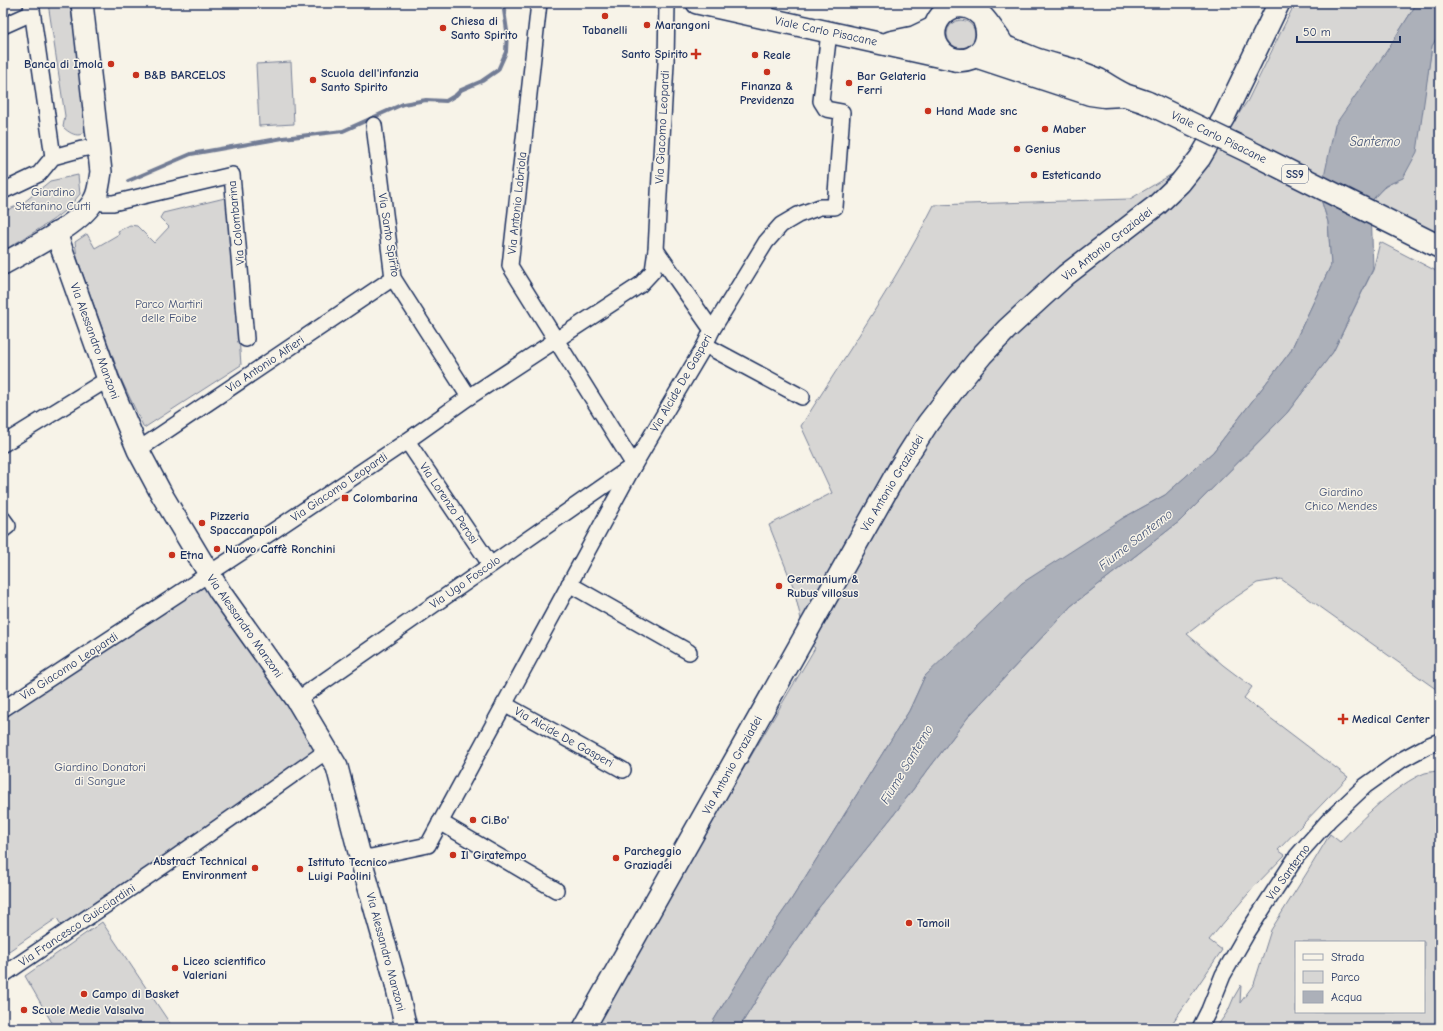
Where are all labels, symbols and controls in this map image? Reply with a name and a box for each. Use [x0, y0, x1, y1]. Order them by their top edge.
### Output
marker: Tabanelli [600, 11, 610, 21]
street label: Viale Carlo Pisacane [773, 13, 879, 49]
place label: Chiesa di Santo Spirito [451, 14, 518, 42]
place label: Marangoni [655, 18, 710, 32]
scale bar [1297, 18, 1400, 44]
marker: Marangoni [642, 20, 652, 30]
marker: Chiesa di Santo Spirito [438, 23, 448, 33]
place label: Tabanelli [583, 23, 627, 37]
text: 50 m [1303, 25, 1331, 39]
place label: Santo Spirito [621, 47, 688, 61]
place label: Reale [763, 48, 791, 62]
marker: Santo Spirito [691, 49, 701, 59]
marker: Reale [750, 50, 760, 60]
place label: Banca di Imola [24, 57, 103, 71]
marker: Banca di Imola [106, 59, 116, 69]
place label: Scuola dell'infanzia Santo Spirito [321, 66, 419, 94]
marker: Finanza & Previdenza [762, 67, 772, 77]
place label: B&B BARCELOS [144, 68, 226, 82]
place label: Bar Gelateria Ferri [857, 69, 926, 97]
marker: B&B BARCELOS [131, 70, 141, 80]
street label: Via Giacomo Leopardi [652, 70, 672, 184]
marker: Scuola dell'infanzia Santo Spirito [308, 75, 318, 85]
marker: Bar Gelateria Ferri [844, 78, 854, 88]
place label: Finanza & Previdenza [740, 79, 794, 107]
place label: Hand Made snc [936, 104, 1018, 118]
marker: Hand Made snc [923, 106, 933, 116]
street label: Viale Carlo Pisacane [1169, 108, 1269, 166]
place label: Maber [1053, 122, 1086, 136]
marker: Maber [1040, 124, 1050, 134]
water label: Santerno [1350, 134, 1400, 149]
place label: Genius [1025, 142, 1060, 156]
marker: Genius [1012, 144, 1022, 154]
street label: Via Antonio Labriola [505, 151, 529, 255]
road number: SS9 [1282, 165, 1308, 183]
place label: Esteticando [1042, 168, 1101, 182]
marker: Esteticando [1029, 170, 1039, 180]
street label: Via Colombarina [225, 180, 247, 266]
park label: Giardino Stefanino Curti [15, 185, 91, 213]
street label: Via Santo Spirito [375, 192, 403, 278]
street label: Via Antonio Graziadei [1059, 204, 1155, 284]
street label: Via Alessandro Manzoni [67, 281, 123, 401]
park label: Parco Martiri delle Foibe [135, 297, 203, 325]
street label: Via Alcide De Gasperi [647, 331, 715, 435]
street label: Via Antonio Alfieri [223, 333, 307, 395]
street label: Via Antonio Graziadei [858, 432, 926, 534]
street label: Via Giacomo Leopardi [288, 449, 390, 525]
street label: Via Lorenzo Perosi [417, 460, 481, 546]
park label: Giardino Chico Mendes [1305, 485, 1377, 513]
place label: Colombarina [353, 491, 418, 505]
marker: Colombarina [340, 493, 350, 503]
water label: Fiume Santerno [1095, 506, 1175, 573]
place label: Pizzeria Spaccanapoli [210, 509, 277, 537]
marker: Pizzeria Spaccanapoli [197, 518, 207, 528]
place label: Nuovo Caffè Ronchini [225, 542, 335, 556]
marker: Nuovo Caffè Ronchini [212, 544, 222, 554]
place label: Etna [180, 548, 204, 562]
marker: Etna [167, 550, 177, 560]
street label: Via Ugo Foscolo [427, 552, 503, 612]
street label: Via Alessandro Manzoni [204, 572, 286, 680]
place label: Germanium & Rubus villosus [787, 572, 859, 600]
marker: Germanium & Rubus villosus [774, 581, 784, 591]
street label: Via Giacomo Leopardi [18, 629, 120, 703]
street label: Via Alcide De Gasperi [512, 704, 616, 770]
place label: Medical Center [1352, 712, 1430, 726]
street label: Via Antonio Graziadei [699, 713, 765, 817]
marker: Medical Center [1337, 713, 1349, 725]
water label: Fiume Santerno [877, 722, 936, 806]
park label: Giardino Donatori di Sangue [54, 760, 146, 788]
place label: Ci.Bo' [481, 813, 509, 827]
marker: Ci.Bo' [468, 815, 478, 825]
street label: Via Santerno [1263, 841, 1313, 903]
place label: Parcheggio Graziadei [624, 844, 681, 872]
place label: Il Giratempo [461, 848, 526, 862]
marker: Il Giratempo [448, 850, 458, 860]
marker: Parcheggio Graziadei [611, 853, 621, 863]
place label: Abstract Technical Environment [153, 854, 248, 882]
place label: Istituto Tecnico Luigi Paolini [308, 855, 387, 883]
marker: Abstract Technical Environment [250, 863, 260, 873]
marker: Istituto Tecnico Luigi Paolini [295, 864, 305, 874]
street label: Via Francesco Guicciardini [16, 881, 138, 969]
street label: Via Alessandro Manzoni [363, 891, 409, 1013]
place label: Tamoil [917, 916, 950, 930]
marker: Tamoil [904, 918, 914, 928]
legend [1295, 941, 1425, 1013]
text: Strada [1331, 950, 1364, 964]
place label: Liceo scientifico Valeriani [183, 954, 266, 982]
marker: Liceo scientifico Valeriani [170, 963, 180, 973]
text: Parco [1331, 970, 1360, 984]
place label: Campo di Basket [92, 987, 180, 1001]
marker: Campo di Basket [79, 989, 89, 999]
text: Acqua [1331, 990, 1362, 1004]
place label: Scuole Medie Valsalva [32, 1003, 144, 1017]
marker: Scuole Medie Valsalva [19, 1005, 29, 1015]

